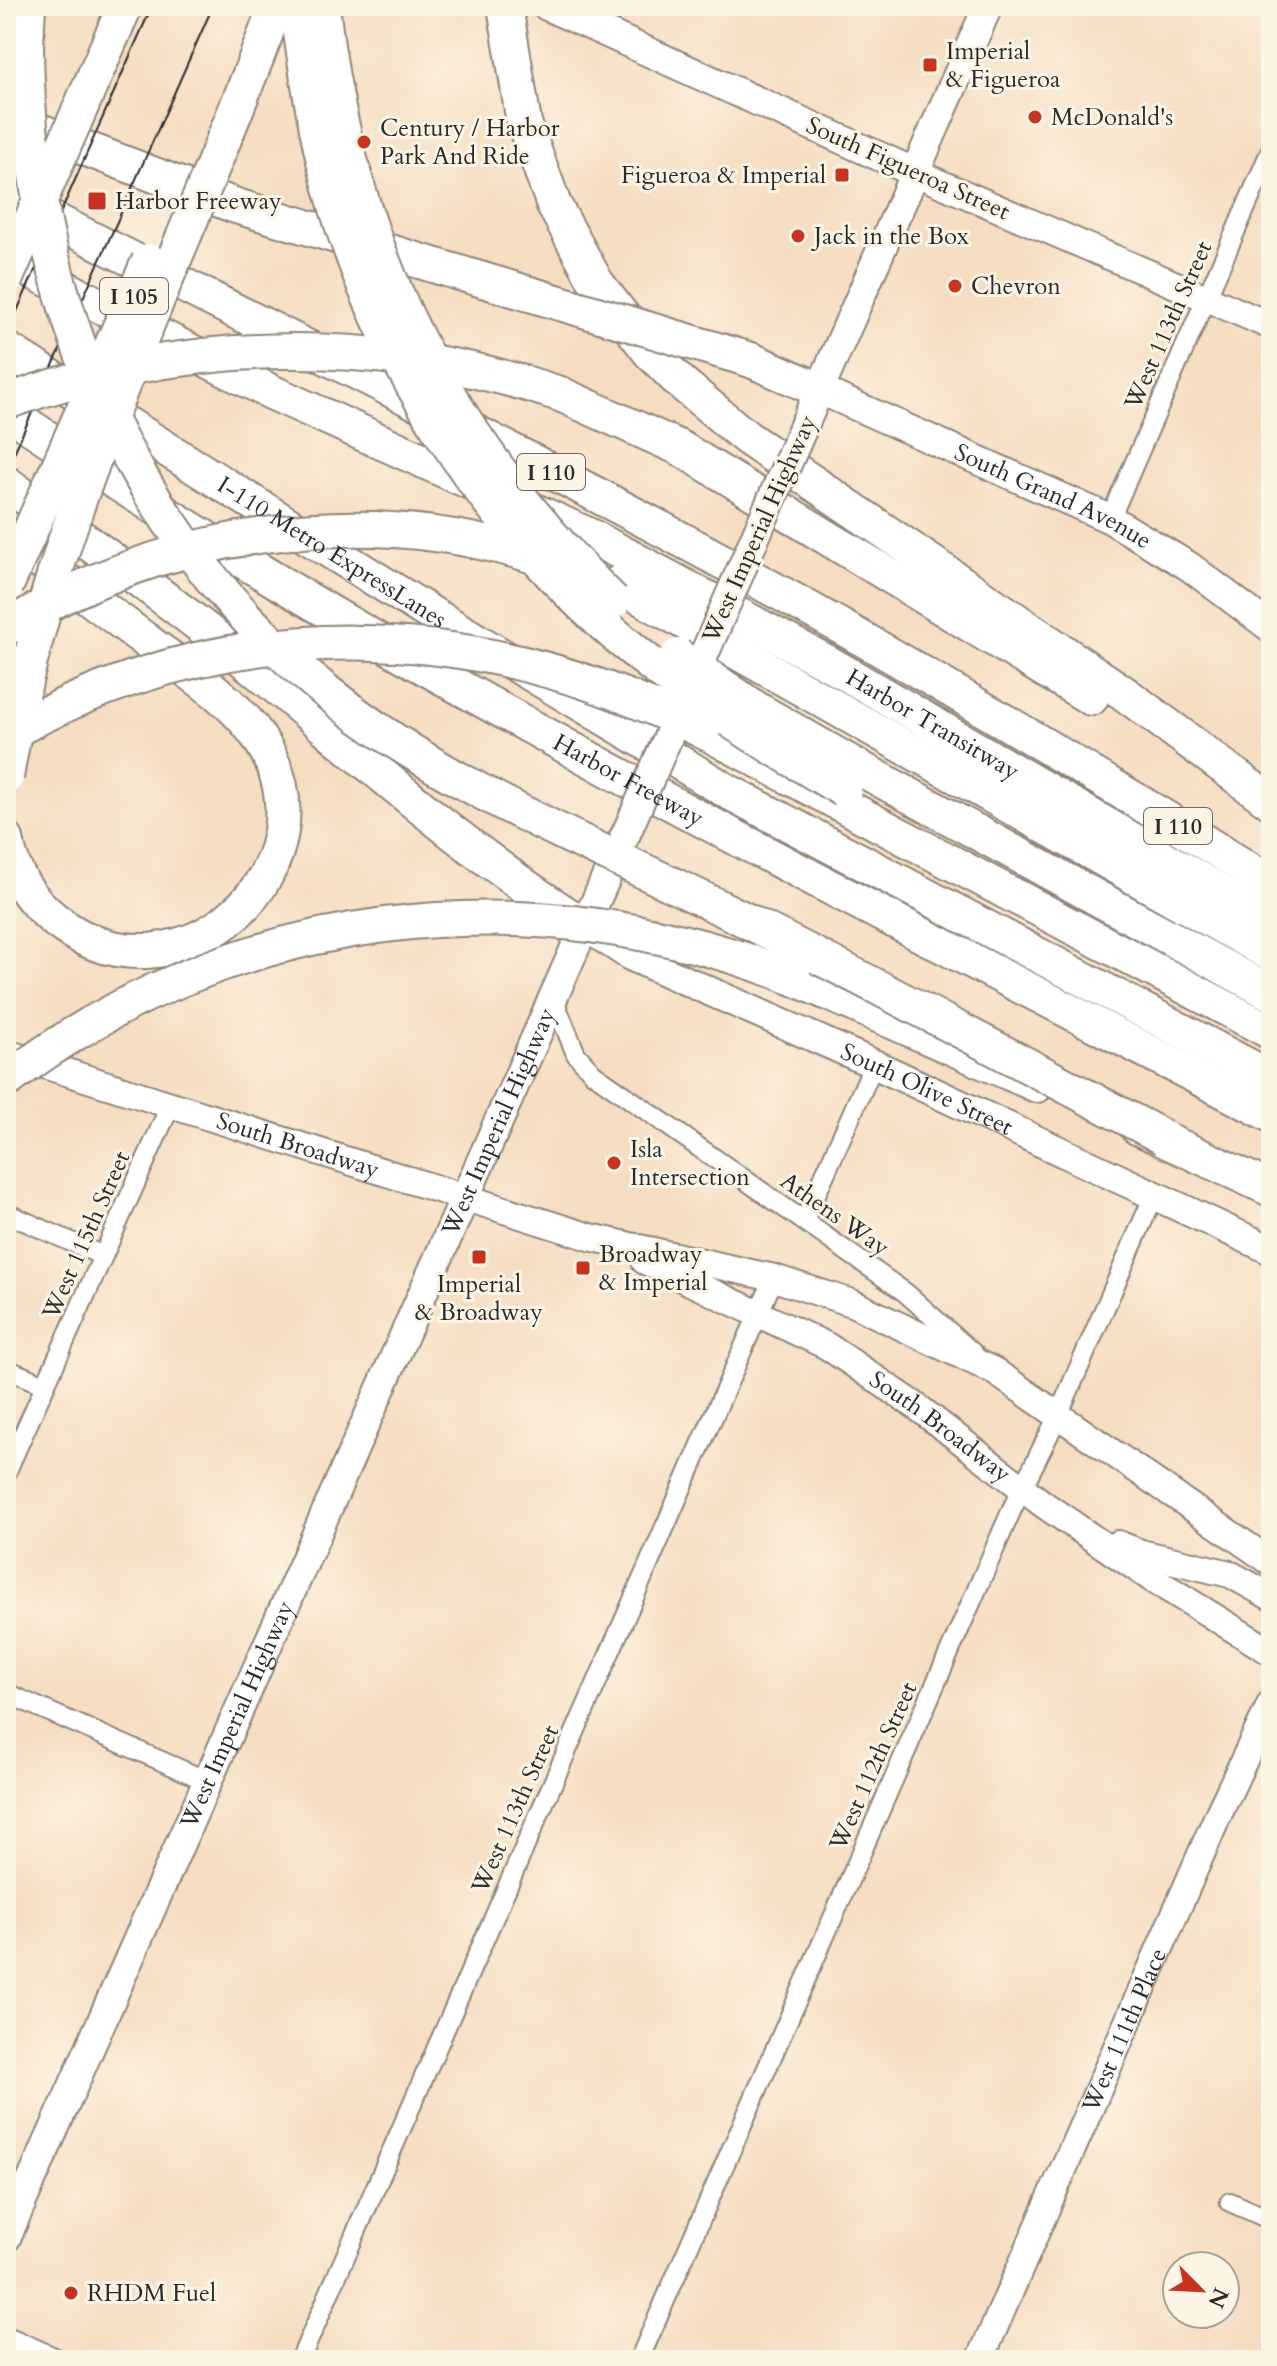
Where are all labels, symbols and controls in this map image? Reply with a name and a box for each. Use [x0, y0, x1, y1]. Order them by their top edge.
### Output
place label: Imperial & Figueroa [946, 35, 1061, 96]
marker: Imperial & Figueroa [921, 56, 939, 74]
place label: McDonald's [1051, 101, 1173, 134]
marker: McDonald's [1026, 108, 1044, 126]
street label: South Figueroa Street [801, 109, 1015, 228]
place label: Century / Harbor Park And Ride [380, 112, 560, 173]
marker: Century / Harbor Park And Ride [355, 133, 373, 151]
place label: Figueroa & Imperial [621, 159, 826, 192]
marker: Figueroa & Imperial [833, 166, 851, 184]
place label: Harbor Freeway [115, 185, 282, 218]
marker: Harbor Freeway [86, 190, 108, 212]
place label: Jack in the Box [811, 220, 969, 253]
marker: Jack in the Box [789, 227, 807, 245]
street label: West 113th Street [1116, 235, 1221, 416]
place label: Chevron [971, 270, 1061, 303]
marker: Chevron [946, 277, 964, 295]
road number: I 105 [100, 278, 168, 314]
street label: West Imperial Highway [694, 410, 825, 649]
street label: South Grand Avenue [949, 436, 1157, 557]
road number: I 110 [517, 454, 585, 490]
street label: I-110 Metro ExpressLanes [211, 469, 453, 636]
street label: Harbor Transitway [840, 661, 1026, 788]
street label: Harbor Freeway [547, 726, 710, 835]
road number: I 110 [1144, 808, 1212, 844]
street label: West Imperial Highway [434, 1003, 564, 1242]
street label: South Olive Street [835, 1035, 1018, 1144]
street label: South Broadway [212, 1104, 384, 1187]
place label: Isla Intersection [630, 1133, 750, 1194]
street label: West 115th Street [34, 1145, 139, 1326]
marker: Isla Intersection [605, 1154, 623, 1172]
street label: Athens Way [773, 1165, 896, 1264]
place label: Broadway & Imperial [599, 1238, 707, 1299]
marker: Imperial & Broadway [470, 1248, 488, 1266]
marker: Broadway & Imperial [574, 1259, 592, 1277]
place label: Imperial & Broadway [415, 1268, 543, 1329]
street label: South Broadway [863, 1363, 1018, 1491]
street label: West Imperial Highway [172, 1595, 302, 1835]
street label: West 112th Street [821, 1676, 926, 1857]
street label: West 113th Street [463, 1719, 568, 1900]
street label: West 111th Place [1074, 1943, 1175, 2119]
north arrow [1161, 2250, 1241, 2330]
place label: RHDM Fuel [87, 2277, 216, 2310]
text: N [1201, 2283, 1236, 2313]
marker: RHDM Fuel [62, 2284, 80, 2302]

